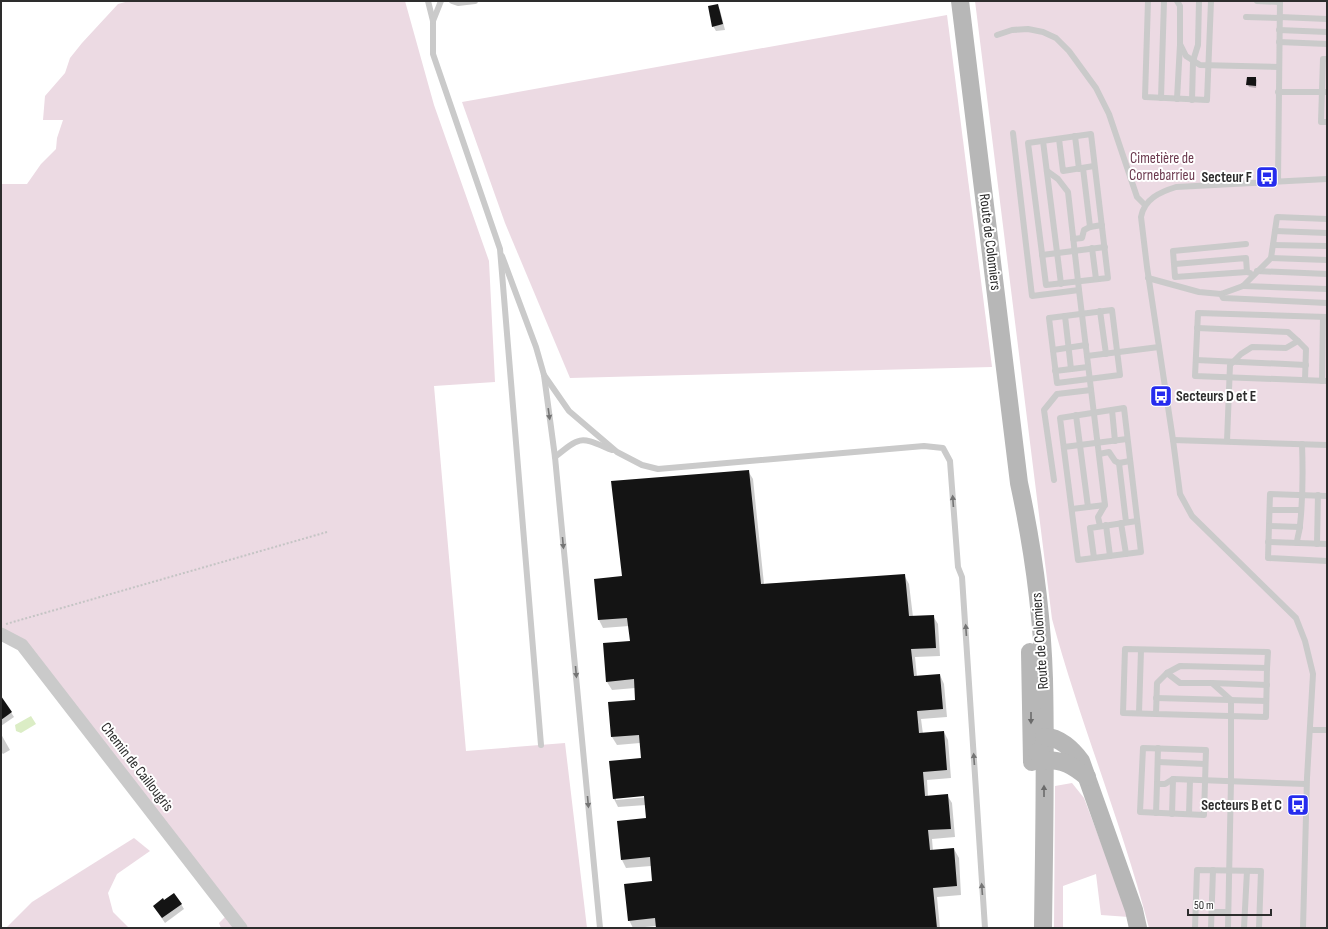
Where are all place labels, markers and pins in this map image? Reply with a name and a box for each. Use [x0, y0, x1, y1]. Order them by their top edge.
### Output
bus stop icon: Secteur F [1254, 164, 1280, 190]
place label: Secteur F [1201, 168, 1252, 187]
bus stop icon: Secteurs D et E [1148, 383, 1174, 409]
place label: Secteurs D et E [1176, 387, 1256, 406]
bus stop icon: Secteurs B et C [1285, 792, 1311, 818]
place label: Secteurs B et C [1201, 796, 1282, 815]

